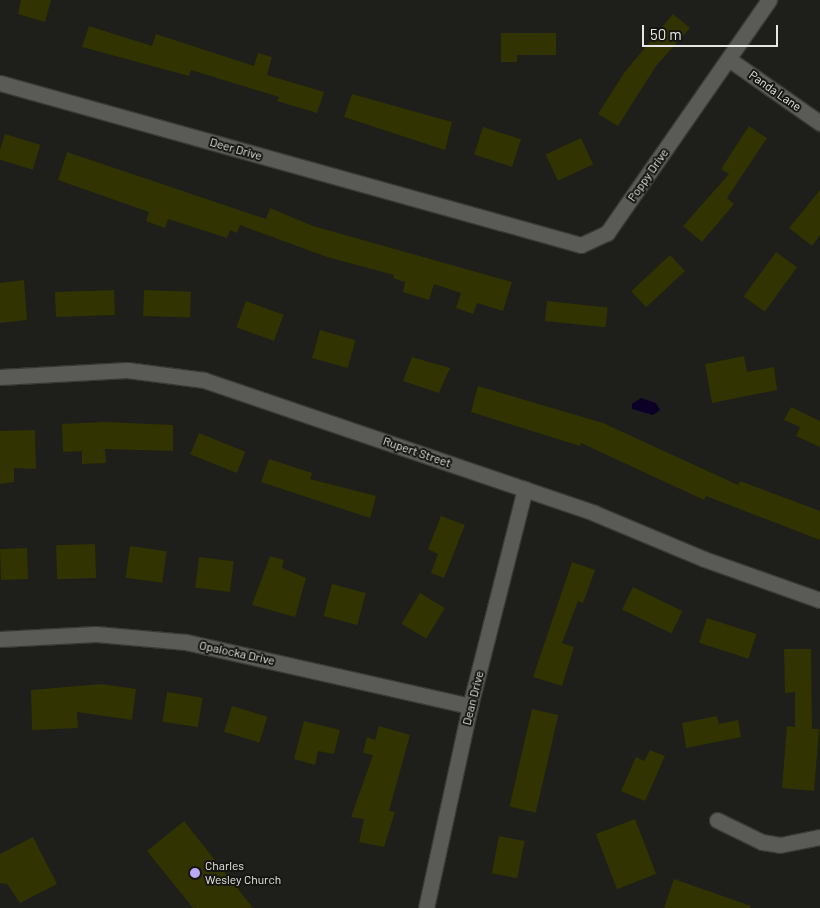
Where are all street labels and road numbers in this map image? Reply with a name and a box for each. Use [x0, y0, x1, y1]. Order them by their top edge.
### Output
street label: Panda Lane [746, 68, 804, 114]
street label: Deer Drive [208, 135, 264, 163]
street label: Poppy Drive [625, 146, 671, 204]
street label: Rupert Street [381, 434, 453, 470]
street label: Opalocka Drive [198, 638, 276, 668]
street label: Dean Drive [459, 669, 487, 727]

